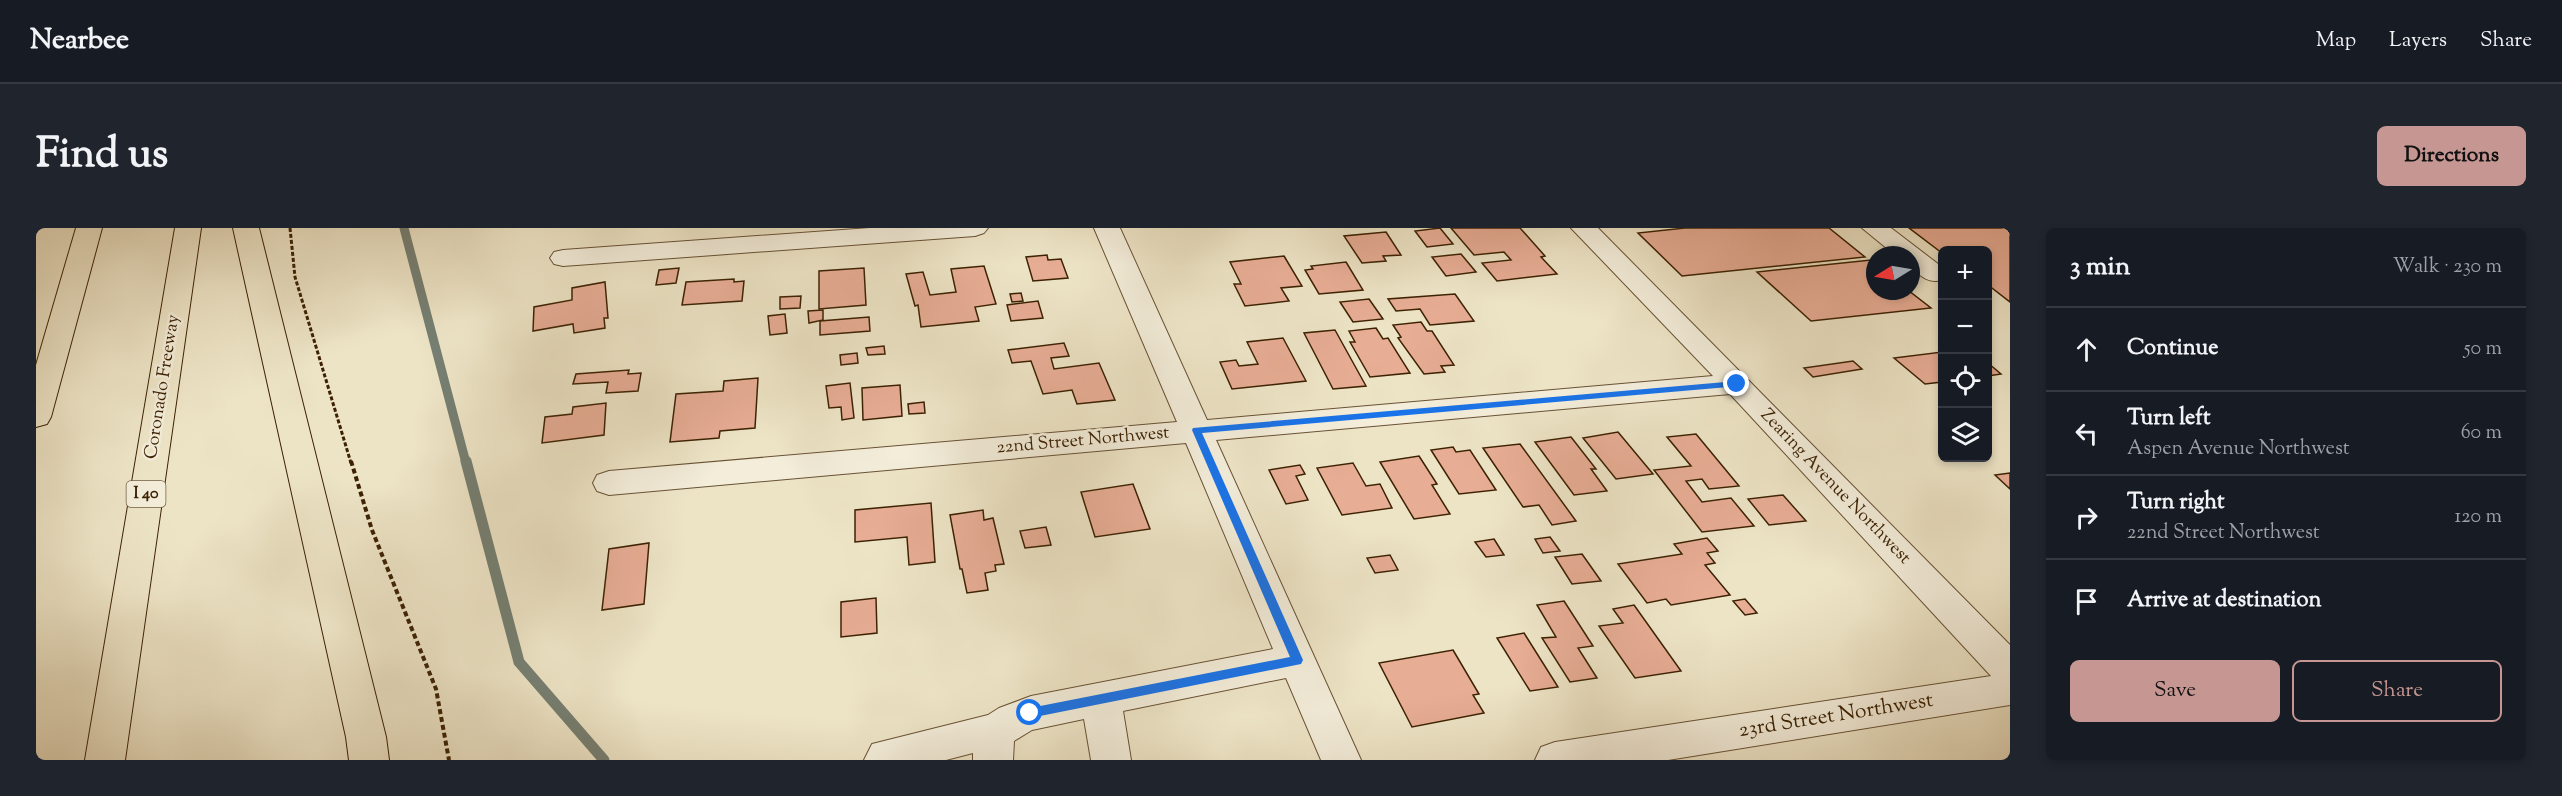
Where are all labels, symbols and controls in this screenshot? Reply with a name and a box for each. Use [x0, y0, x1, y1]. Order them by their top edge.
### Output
text: Nearbee [30, 21, 129, 61]
text: Map [2316, 26, 2356, 56]
text: Layers [2389, 26, 2447, 56]
text: Share [2480, 26, 2532, 56]
text: Find us [36, 126, 168, 186]
button: Directions [2377, 126, 2526, 186]
north arrow [1866, 246, 1920, 300]
map controls [1938, 246, 1992, 462]
button: + [1938, 246, 1992, 300]
text: 3 min [2070, 249, 2130, 286]
text: Walk · 230 m [2393, 253, 2502, 282]
button: − [1938, 300, 1992, 354]
street label: Coronado Freeway [139, 313, 187, 461]
icon: ahead [2070, 333, 2103, 366]
text: Continue [2127, 333, 2218, 365]
text: 50 m [2464, 335, 2502, 364]
button: locate [1938, 354, 1992, 408]
route end [1723, 370, 1749, 396]
street label: Zearing Avenue Northwest [1754, 403, 1916, 571]
text: Turn left [2127, 403, 2210, 435]
button: layers [1938, 408, 1992, 462]
icon: left [2070, 417, 2103, 450]
text: 60 m [2461, 419, 2502, 448]
street label: 22nd Street Northwest [995, 420, 1171, 462]
text: Aspen Avenue Northwest [2127, 435, 2350, 464]
road number: I 40 [126, 481, 166, 507]
text: Turn right [2127, 487, 2224, 519]
icon: right [2070, 501, 2103, 534]
text: 120 m [2454, 503, 2502, 532]
text: 22nd Street Northwest [2127, 519, 2320, 548]
icon: arrive [2070, 585, 2103, 618]
text: Arrive at destination [2127, 585, 2322, 617]
button: Save [2070, 660, 2280, 722]
button: Share [2292, 660, 2502, 722]
street label: 23rd Street Northwest [1737, 686, 1935, 746]
route start [1016, 699, 1042, 725]

